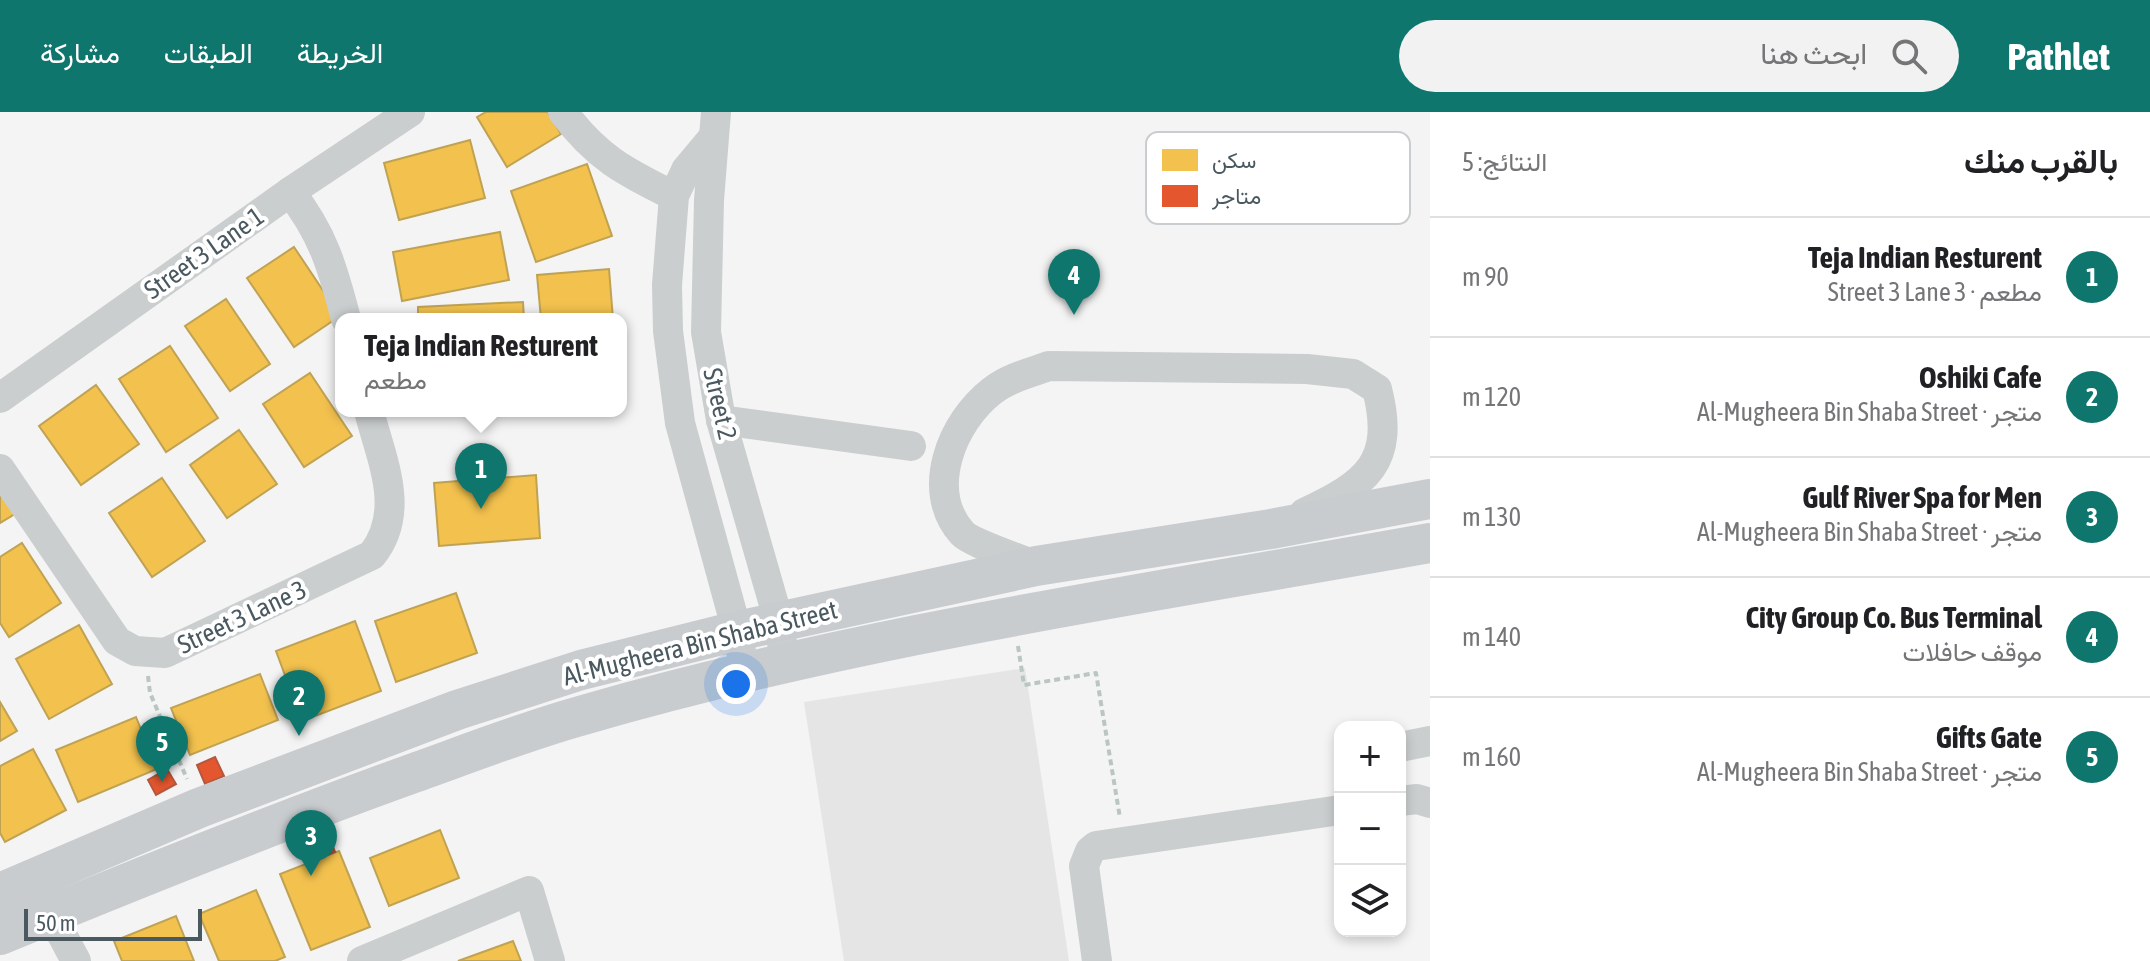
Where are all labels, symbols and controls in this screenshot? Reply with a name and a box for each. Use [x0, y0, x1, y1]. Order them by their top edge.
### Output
search box [1399, 20, 1959, 92]
icon: search [1887, 34, 1931, 78]
text: Pathlet [2007, 35, 2110, 78]
text: ابحث هنا [1760, 36, 1867, 70]
text: مشاركة [40, 37, 120, 69]
text: الطبقات [164, 37, 253, 69]
text: الخريطة [297, 37, 383, 69]
legend [1146, 132, 1410, 224]
text: بالقرب منك [1964, 141, 2118, 180]
text: سكن [1212, 147, 1256, 174]
text: النتائج: 5 [1462, 147, 1547, 177]
text: متاجر [1211, 183, 1261, 210]
street label: Street 3 Lane 1 [139, 201, 269, 305]
text: Teja Indian Resturent [1808, 240, 2042, 274]
pin: 4 [1048, 249, 1100, 315]
text: 90 m [1462, 262, 1509, 292]
text: 1 [2086, 262, 2098, 292]
text: مطعم · Street 3 Lane 3 [1828, 277, 2042, 307]
popup [335, 313, 627, 417]
text: Teja Indian Resturent [364, 328, 598, 362]
text: Oshiki Cafe [1919, 360, 2042, 394]
text: مطعم [364, 365, 427, 395]
street label: Street 2 [697, 365, 743, 443]
text: 120 m [1462, 382, 1521, 412]
text: 2 [2086, 382, 2098, 412]
text: متجر · Al-Mugheera Bin Shaba Street [1697, 397, 2042, 427]
pin: 1 [455, 443, 507, 509]
text: Gulf River Spa for Men [1802, 480, 2042, 514]
text: 130 m [1462, 502, 1521, 532]
text: 3 [2086, 502, 2098, 532]
text: متجر · Al-Mugheera Bin Shaba Street [1697, 517, 2042, 547]
street label: Street 3 Lane 3 [173, 574, 311, 660]
street label: Al-Mugheera Bin Shaba Street [560, 594, 840, 692]
text: City Group Co. Bus Terminal [1746, 600, 2042, 634]
text: 140 m [1462, 622, 1521, 652]
text: 4 [2086, 622, 2098, 652]
text: موقف حافلات [1902, 637, 2042, 667]
your location [716, 664, 756, 704]
pin: 2 [273, 670, 325, 736]
pin: 5 [136, 716, 188, 782]
text: Gifts Gate [1936, 720, 2042, 754]
map controls [1334, 721, 1406, 937]
button: + [1334, 721, 1406, 793]
text: 160 m [1462, 742, 1521, 772]
text: 5 [2086, 742, 2098, 772]
text: متجر · Al-Mugheera Bin Shaba Street [1697, 757, 2042, 787]
button: − [1334, 793, 1406, 865]
pin: 3 [285, 810, 337, 876]
button: layers [1334, 865, 1406, 937]
scale bar [24, 905, 202, 941]
text: 50 m [36, 910, 76, 936]

